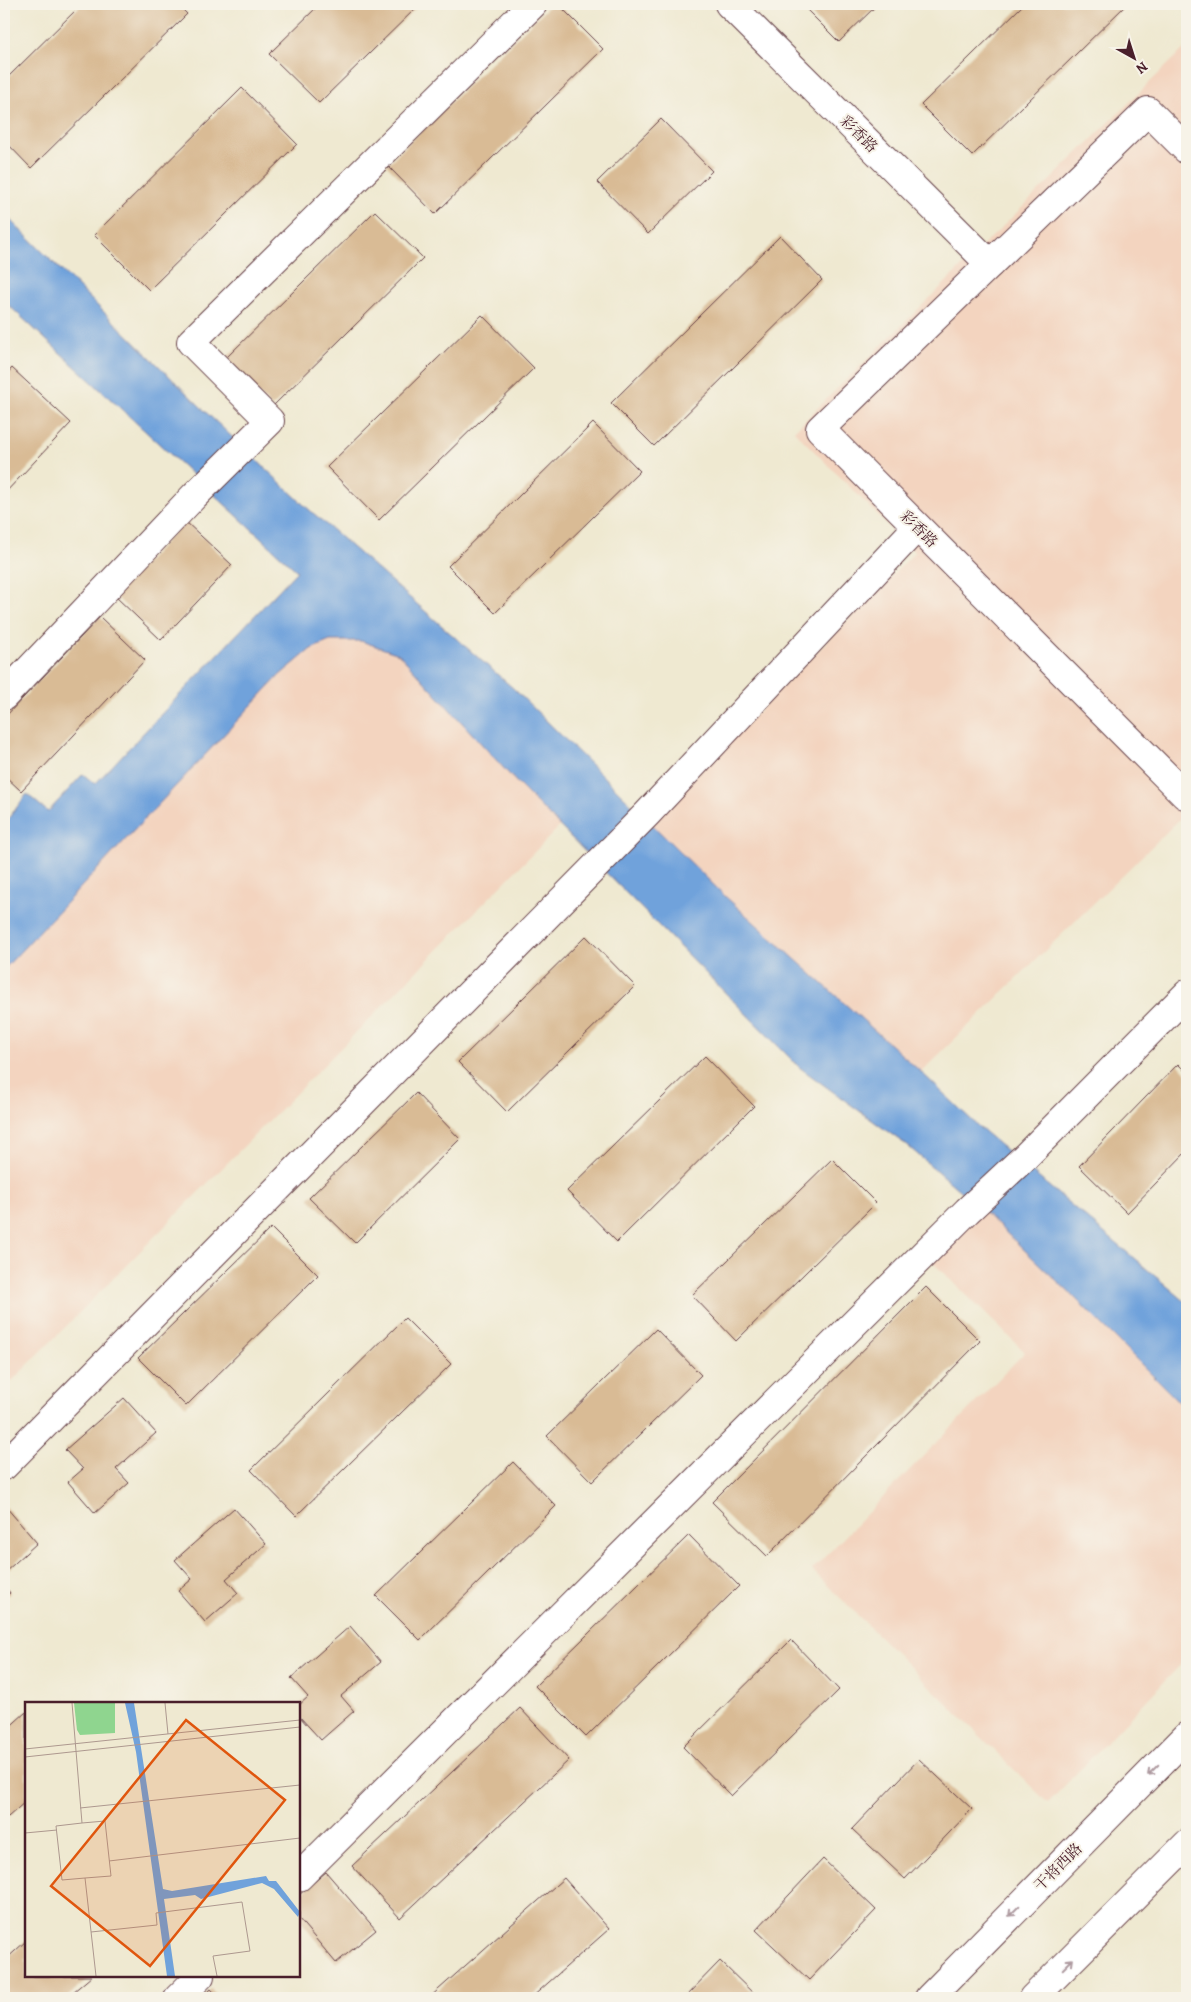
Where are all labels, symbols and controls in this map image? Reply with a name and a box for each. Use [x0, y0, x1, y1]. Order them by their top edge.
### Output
north arrow [1108, 32, 1158, 82]
text: N [1132, 57, 1152, 78]
street label: 彩香路 [836, 111, 882, 157]
street label: 彩香路 [896, 506, 942, 552]
inset map [25, 1702, 300, 1977]
one-way arrow [1147, 1764, 1159, 1777]
street label: 干将西路 [1030, 1839, 1086, 1895]
one-way arrow [1008, 1905, 1020, 1917]
one-way arrow [1062, 1958, 1074, 1970]

